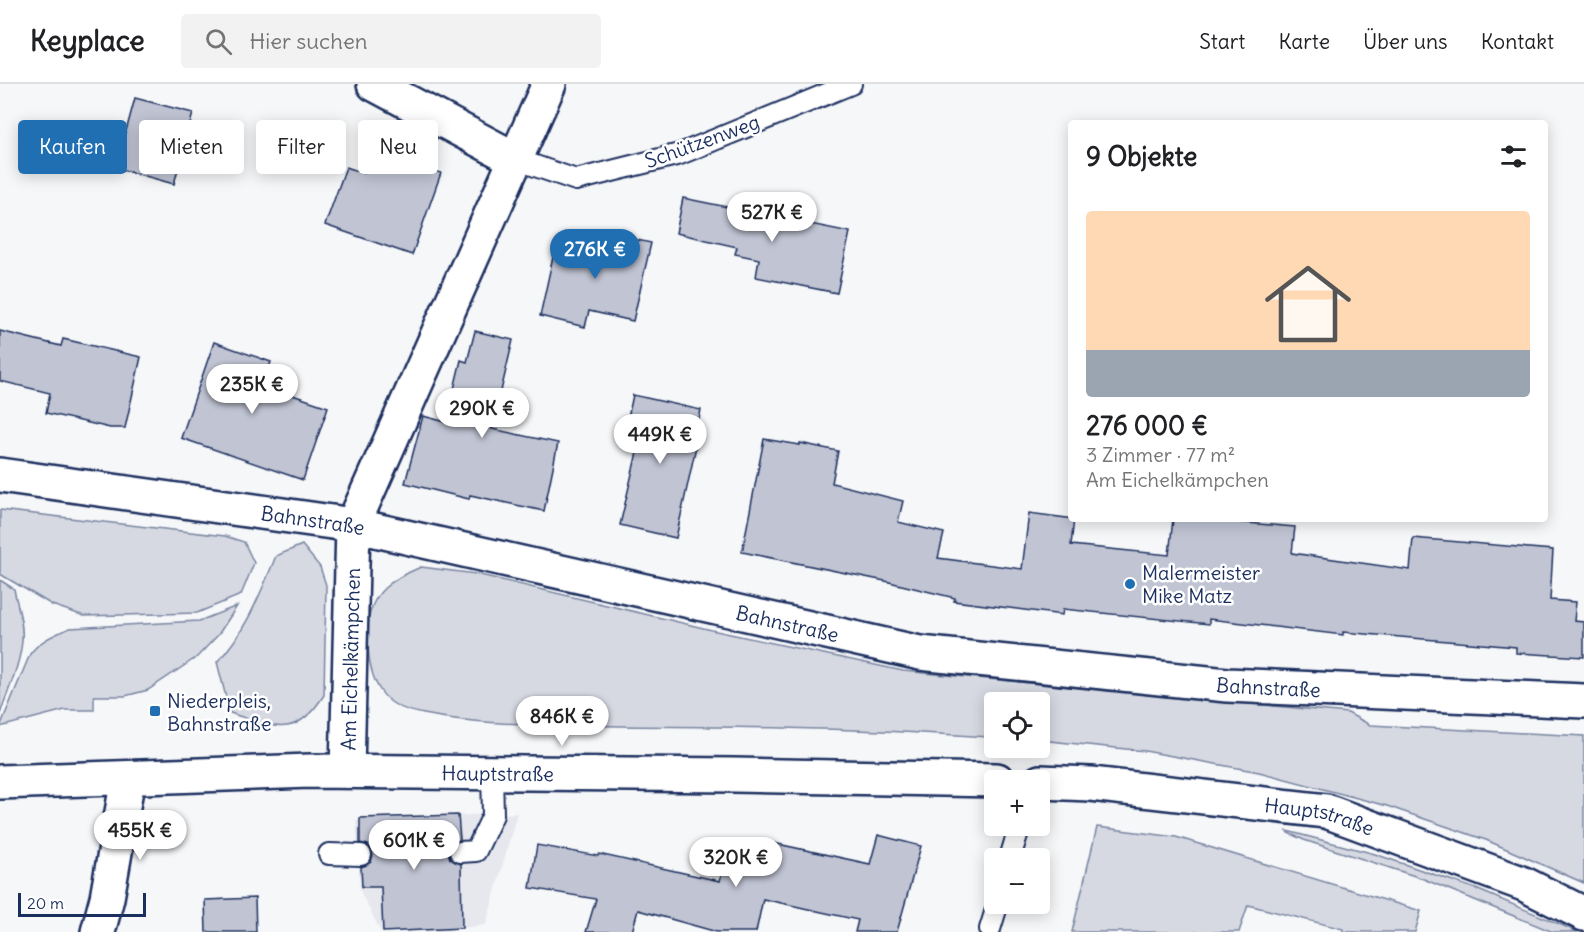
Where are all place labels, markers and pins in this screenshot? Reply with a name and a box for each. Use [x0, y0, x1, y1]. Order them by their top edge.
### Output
pin: 527K € [723, 192, 821, 243]
pin: 276K € [546, 229, 644, 280]
pin: 235K € [203, 364, 301, 415]
pin: 290K € [433, 388, 531, 439]
pin: 449K € [611, 414, 709, 465]
place label: Malermeister Mike Matz [1142, 560, 1260, 608]
marker: Malermeister Mike Matz [1123, 577, 1137, 591]
place label: Niederpleis, Bahnstraße [167, 688, 272, 736]
pin: 846K € [513, 696, 611, 747]
marker: Niederpleis, Bahnstraße [148, 704, 162, 718]
pin: 455K € [91, 810, 189, 861]
pin: 601K € [365, 820, 463, 871]
pin: 320K € [687, 837, 785, 888]

